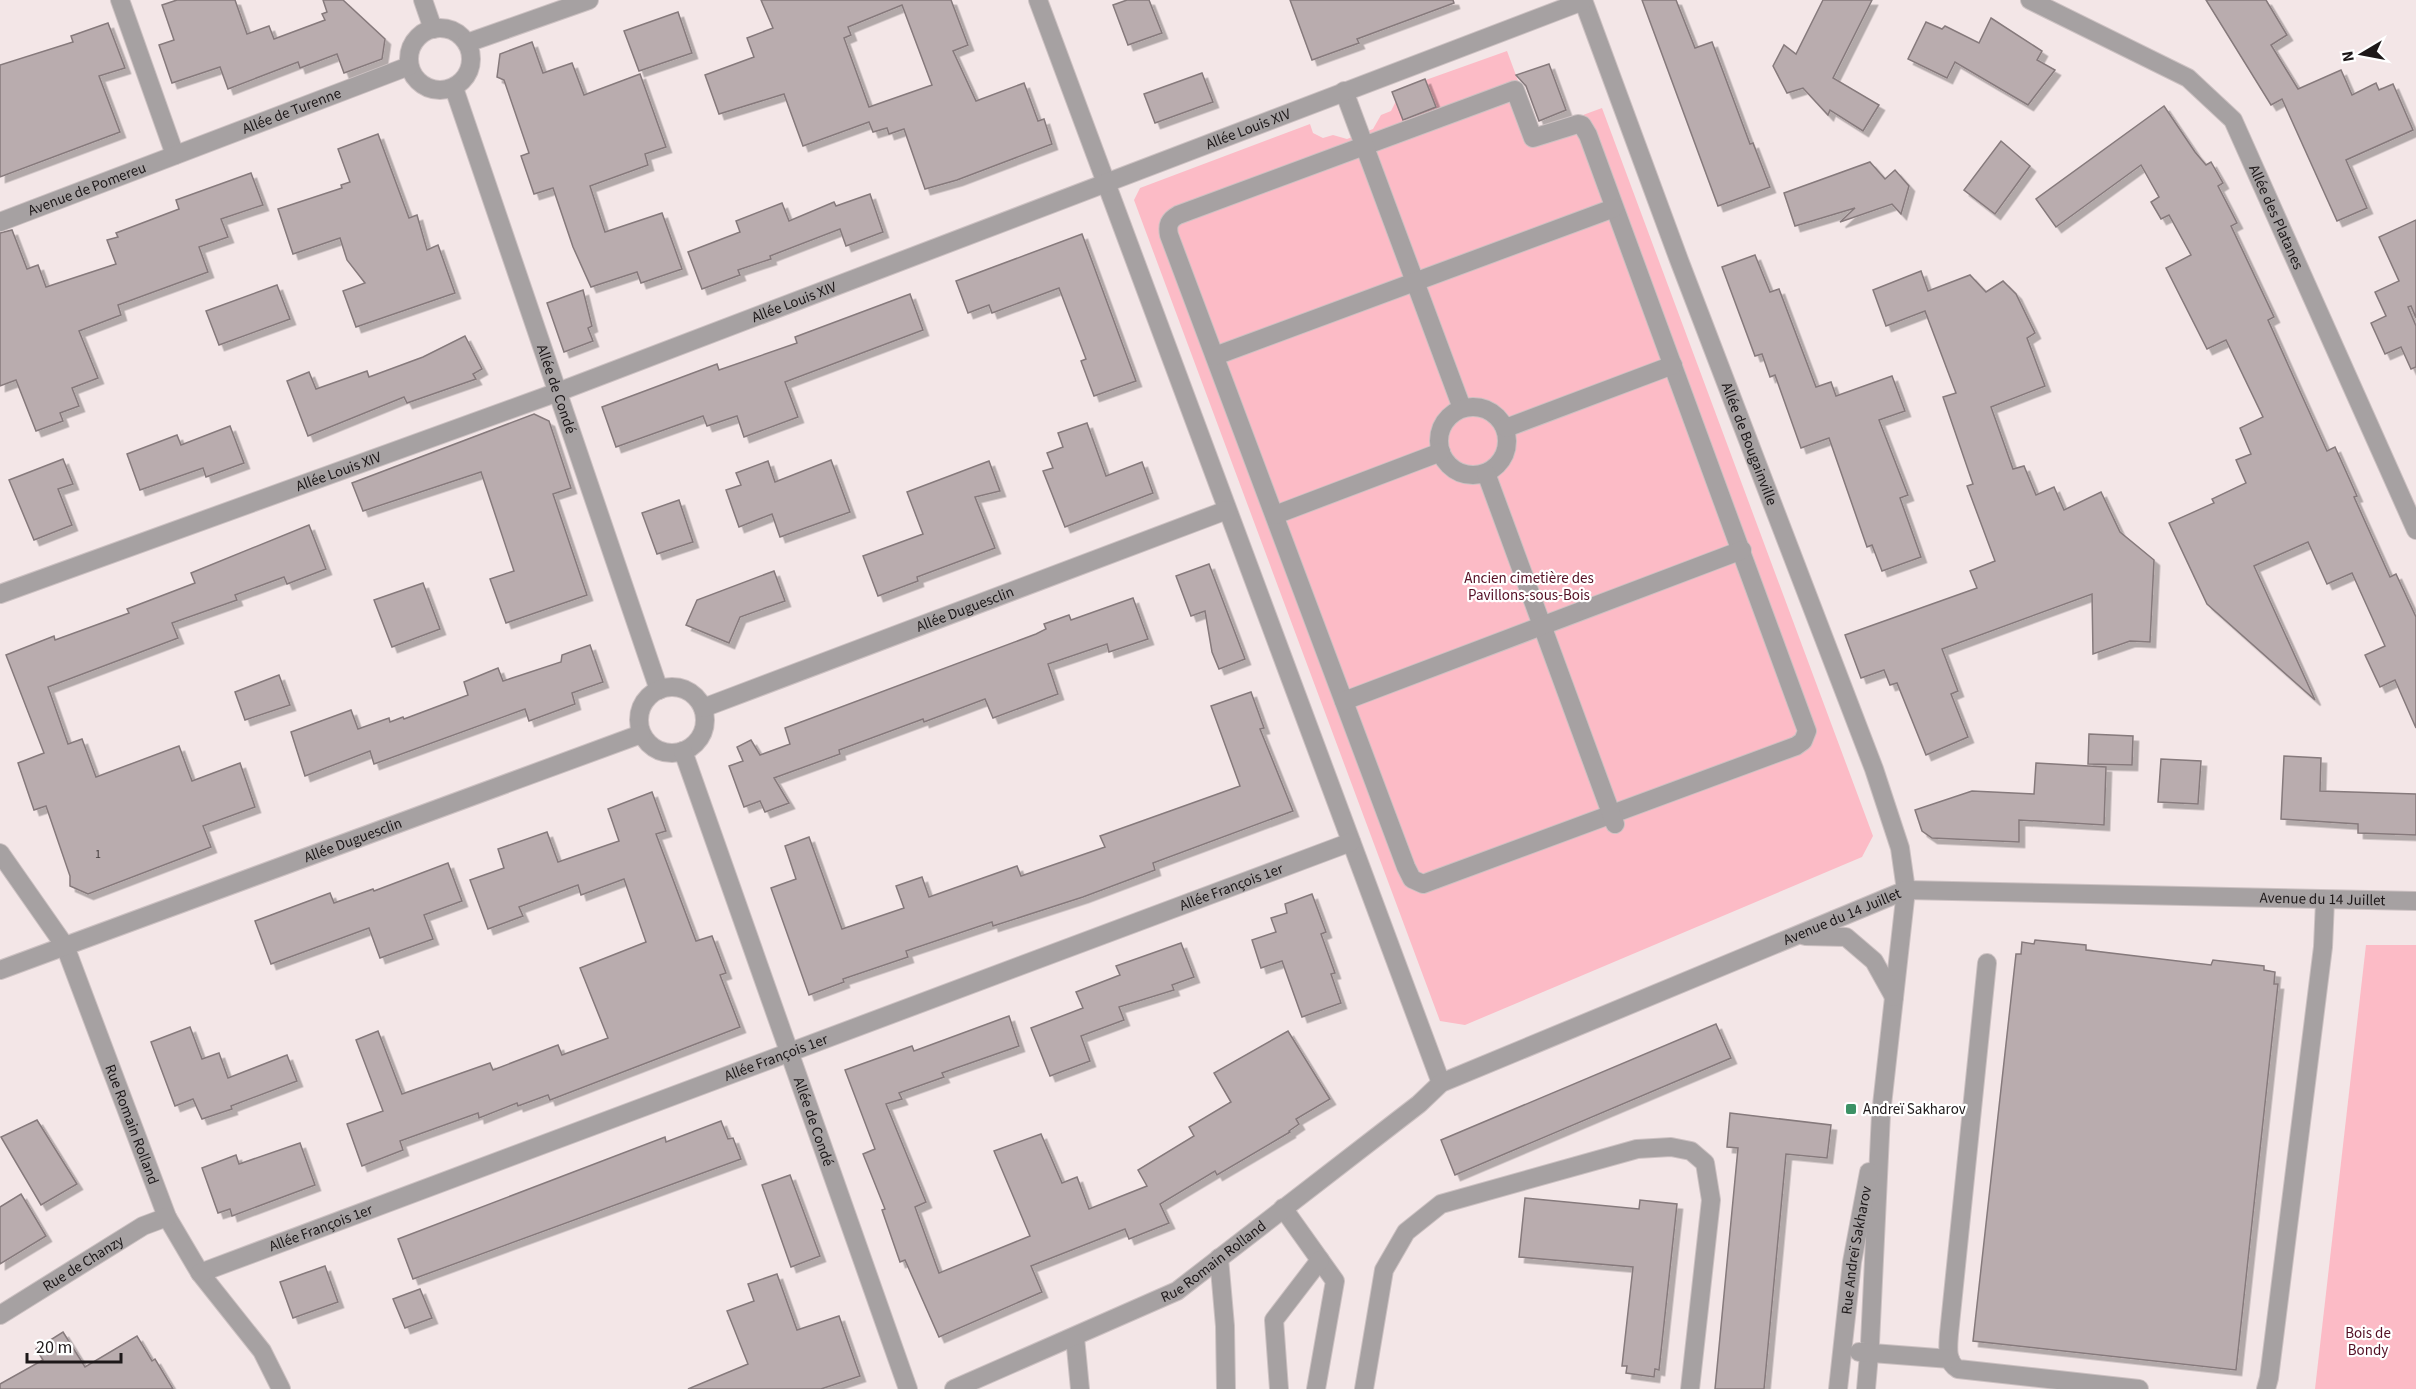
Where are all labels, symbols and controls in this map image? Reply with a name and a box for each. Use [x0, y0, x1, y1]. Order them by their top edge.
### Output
north arrow [2332, 24, 2392, 84]
text: N [2336, 49, 2360, 64]
street label: Allée de Turenne [239, 83, 344, 140]
street label: Allée Louis XIV [1203, 103, 1294, 155]
street label: Avenue de Pomereu [25, 157, 149, 221]
street label: Allée des Platanes [2243, 161, 2308, 273]
street label: Allée Louis XIV [749, 277, 840, 328]
street label: Allée de Condé [531, 342, 581, 437]
street label: Allée de Bougainville [1716, 379, 1782, 509]
street label: Allée Louis XIV [293, 447, 385, 497]
park label: Ancien cimetière des Pavillons-sous-Bois [1464, 568, 1594, 606]
street label: Allée Duguesclin [913, 581, 1017, 638]
street label: Allée Duguesclin [301, 813, 405, 868]
house number: 1 [95, 846, 101, 863]
street label: Allée François 1er [1176, 858, 1287, 916]
street label: Avenue du 14 Juillet [1780, 883, 1904, 951]
street label: Avenue du 14 Juillet [2259, 888, 2386, 911]
street label: Allée François 1er [721, 1029, 832, 1087]
street label: Rue Romain Rolland [99, 1061, 164, 1188]
street label: Allée de Condé [788, 1074, 839, 1169]
place label: Andreï Sakharov [1863, 1099, 1966, 1120]
marker: Andreï Sakharov [1844, 1102, 1858, 1116]
street label: Rue Andreï Sakharov [1836, 1184, 1877, 1316]
street label: Allée François 1er [266, 1199, 377, 1257]
street label: Rue Romain Rolland [1157, 1216, 1271, 1308]
street label: Rue de Chanzy [39, 1230, 128, 1297]
park label: Bois de Bondy [2345, 1323, 2391, 1361]
scale bar [27, 1326, 122, 1364]
text: 20 m [36, 1335, 72, 1360]

